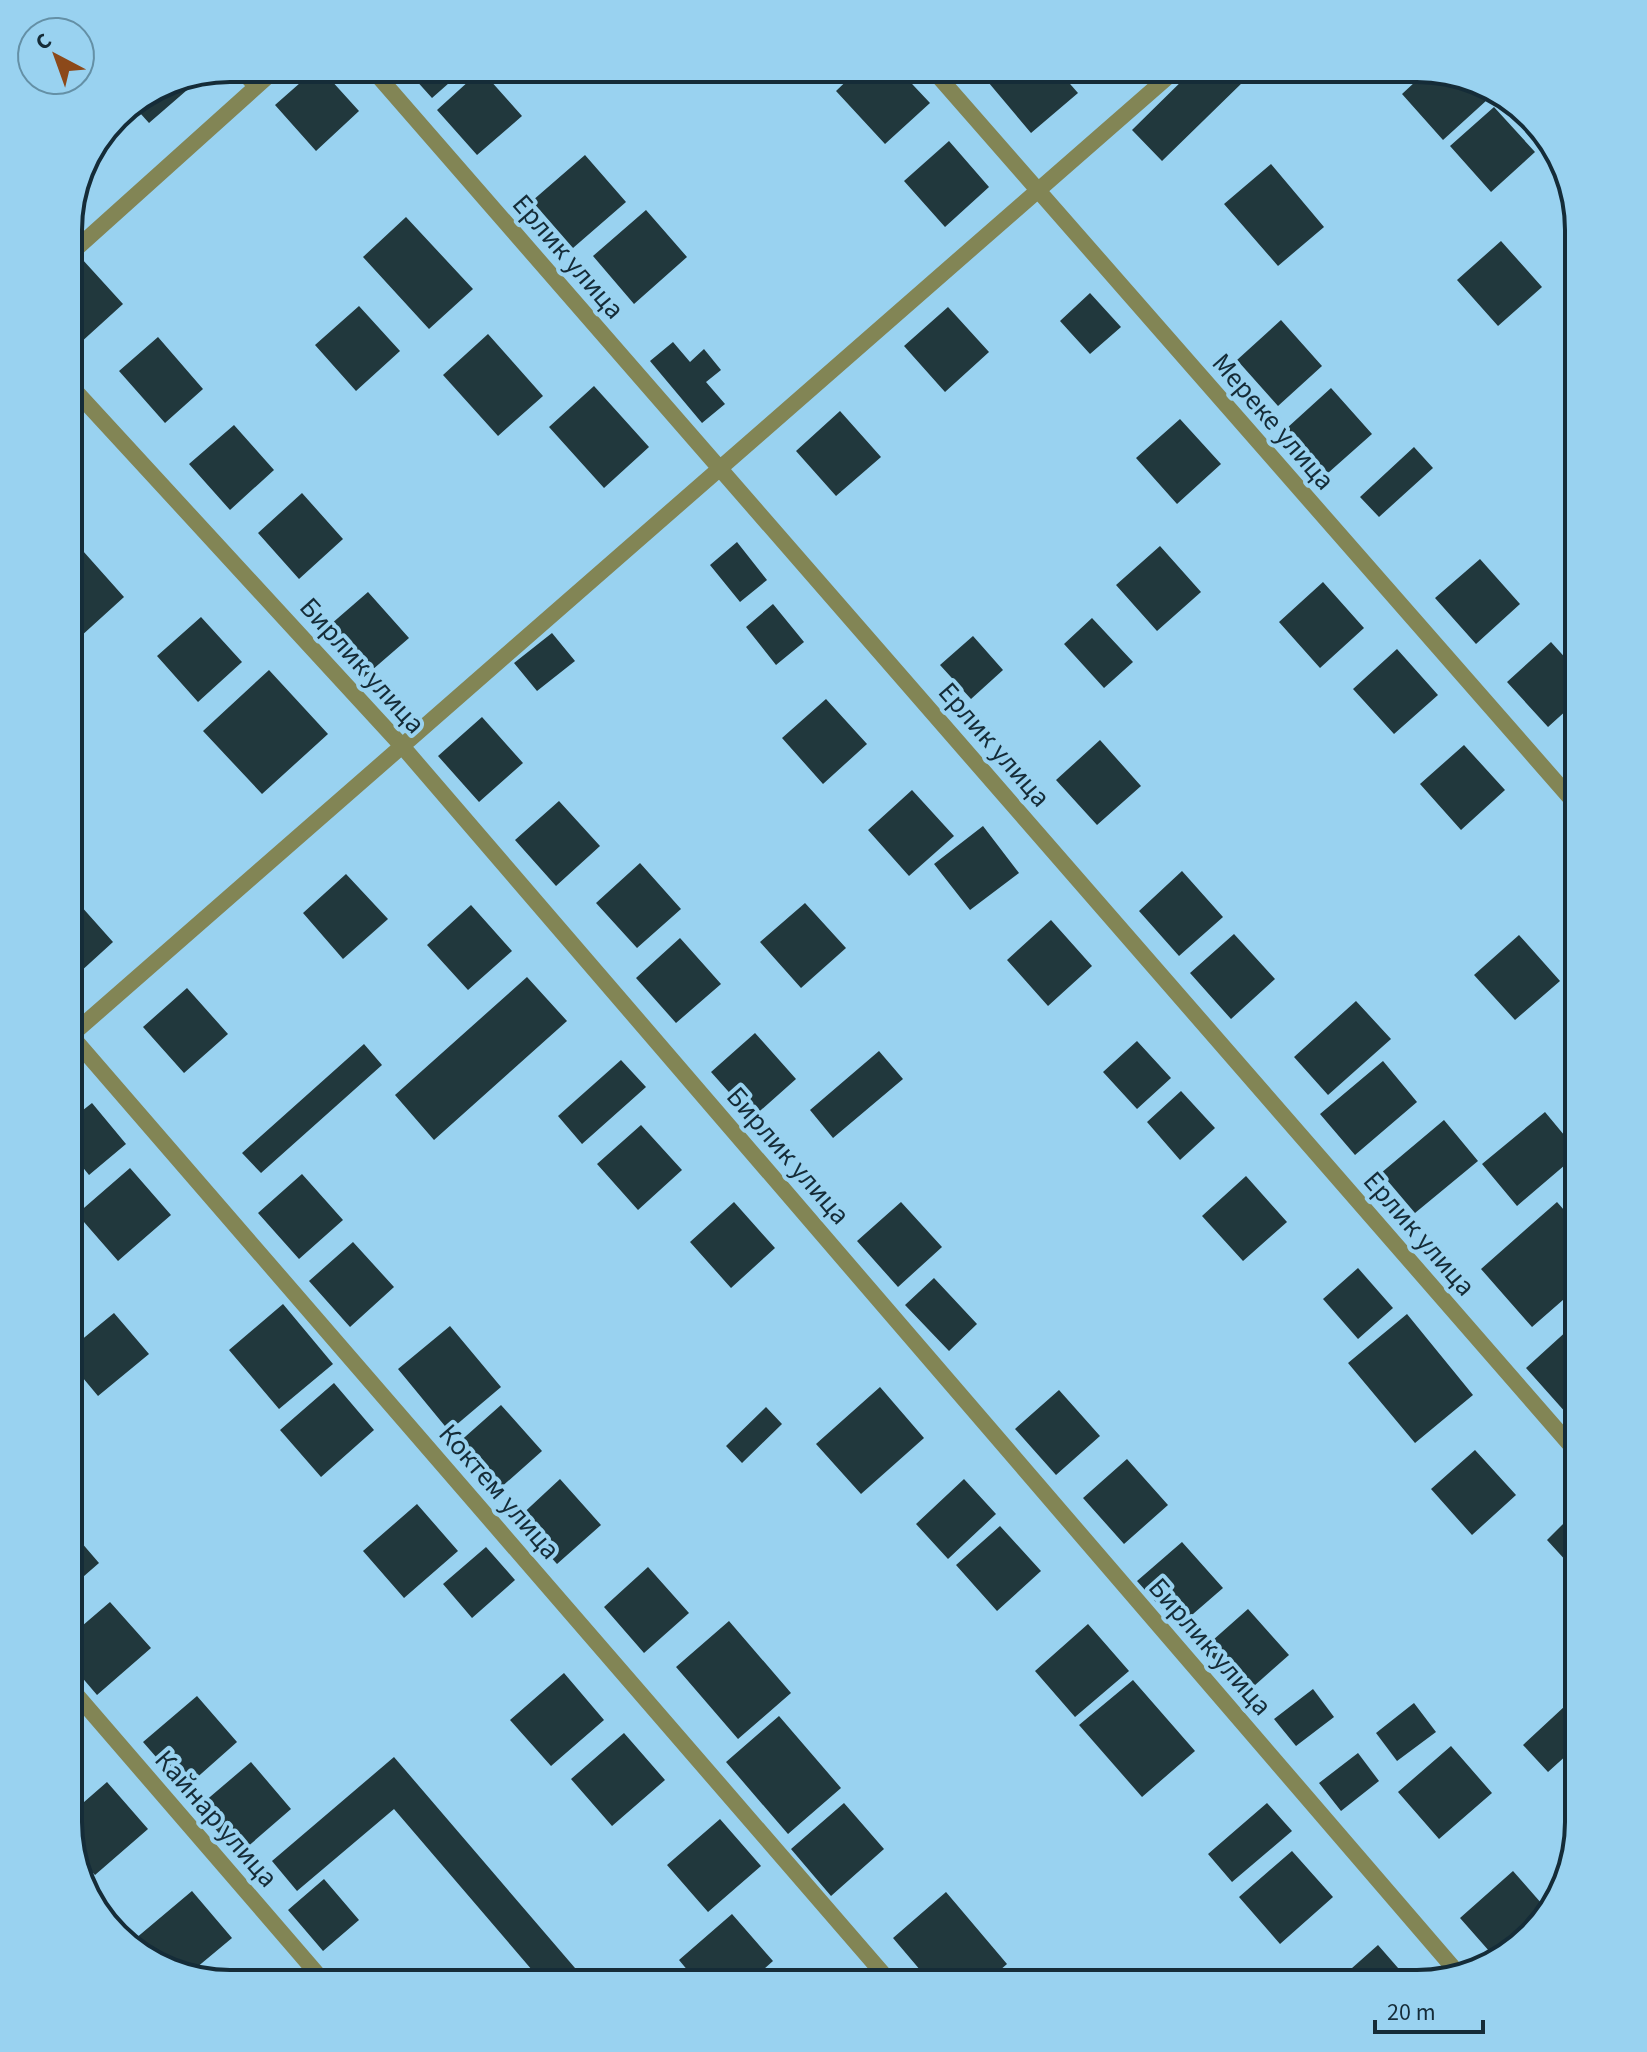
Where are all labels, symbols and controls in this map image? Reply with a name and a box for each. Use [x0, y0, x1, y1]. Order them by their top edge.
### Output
north arrow [16, 16, 96, 96]
text: С [28, 25, 59, 58]
street label: Ерлик улица [503, 185, 634, 328]
street label: Мереке улица [1202, 344, 1344, 499]
street label: Бирлик улица [290, 589, 434, 743]
street label: Ерлик улица [929, 673, 1060, 816]
street label: Бирлик улица [717, 1078, 859, 1233]
street label: Ерлик улица [1354, 1162, 1485, 1305]
street label: Коктем улица [429, 1415, 569, 1568]
street label: Бирлик улица [1139, 1569, 1281, 1724]
street label: Кайнар улица [145, 1741, 287, 1896]
scale bar [1375, 1984, 1483, 2034]
text: 20 m [1387, 1995, 1436, 2030]

